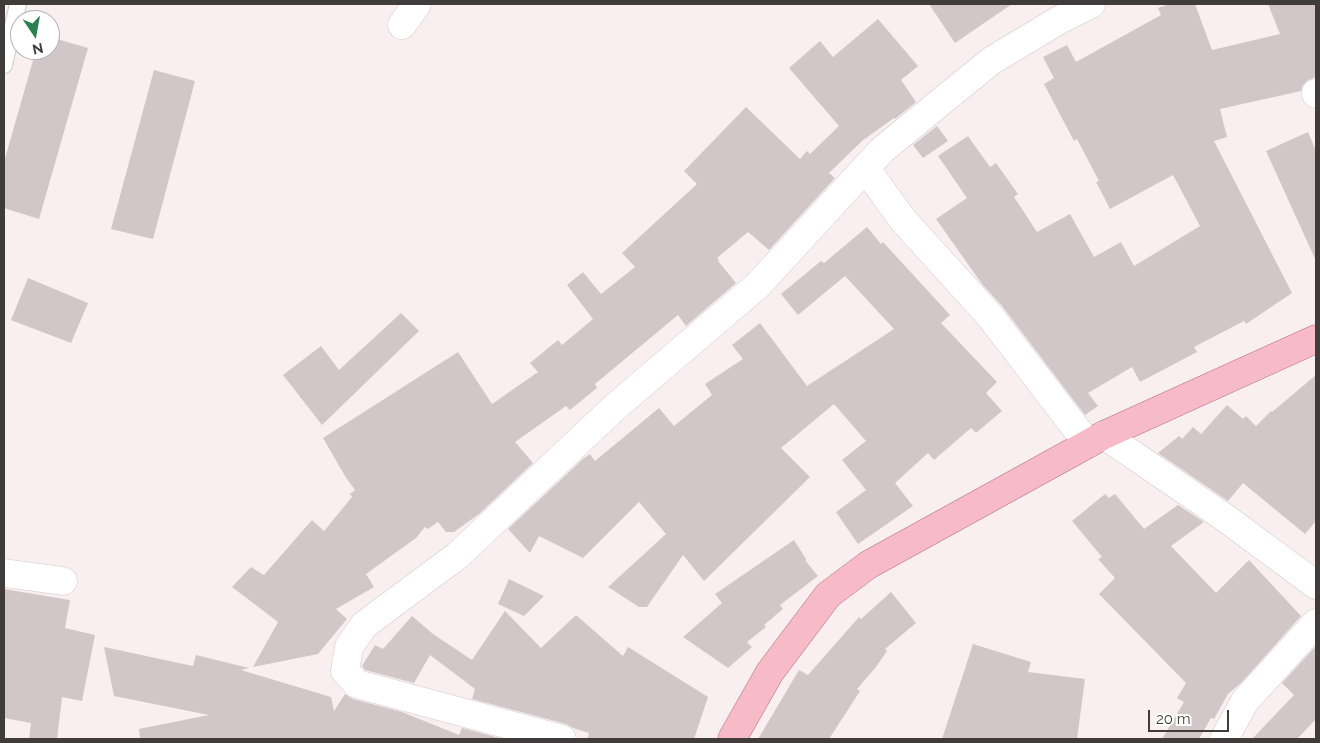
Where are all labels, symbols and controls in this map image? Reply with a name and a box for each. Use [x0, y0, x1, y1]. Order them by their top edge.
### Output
north arrow [10, 10, 60, 60]
text: N [31, 40, 45, 58]
scale bar [1150, 700, 1231, 732]
text: 20 m [1156, 710, 1191, 728]

